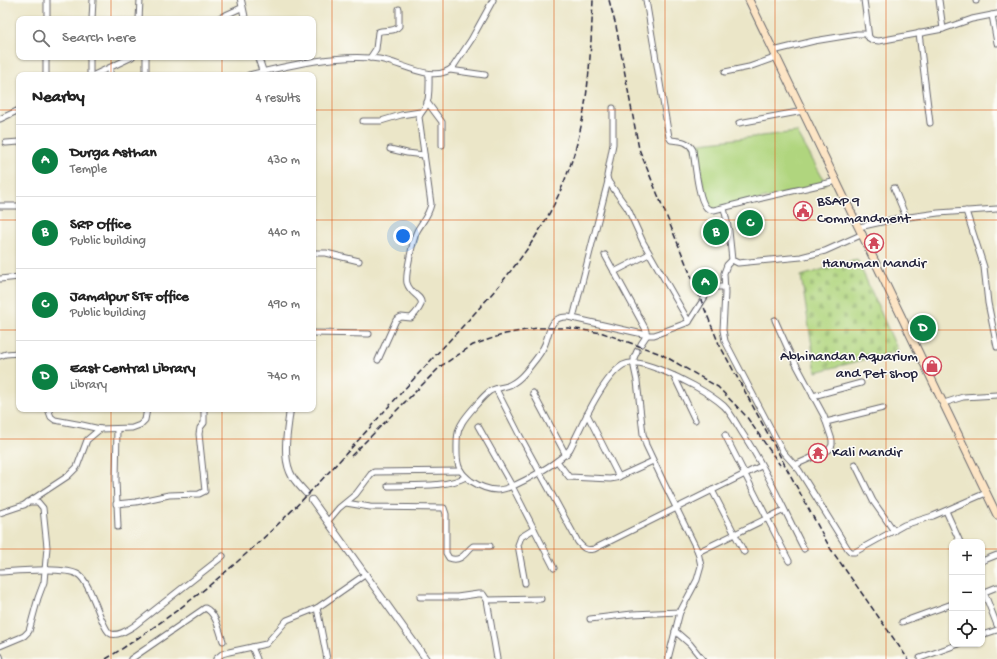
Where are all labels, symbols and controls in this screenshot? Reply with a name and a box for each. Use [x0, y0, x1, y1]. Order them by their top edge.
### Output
search box [16, 16, 316, 60]
icon: search [30, 27, 52, 49]
text: Search here [62, 29, 136, 47]
text: Nearby [32, 88, 85, 108]
text: 4 results [256, 91, 300, 106]
text: Durga Asthan [70, 144, 157, 162]
text: A [41, 153, 49, 168]
text: 430 m [267, 153, 300, 168]
text: Temple [70, 162, 107, 177]
place label: BSAP 9 Commandment [816, 193, 912, 228]
public building icon: BSAP 9 Commandment [792, 200, 814, 222]
pin: C [737, 208, 763, 238]
text: SRP Office [70, 216, 131, 234]
pin: B [703, 217, 729, 247]
text: B [42, 225, 48, 240]
text: 440 m [268, 225, 300, 240]
your location [393, 226, 413, 246]
temple icon: Hanuman Mandir [863, 232, 885, 254]
text: Public building [70, 234, 146, 249]
place label: Hanuman Mandir [822, 255, 928, 273]
pin: A [692, 267, 718, 297]
text: Jamalpur STF office [70, 288, 189, 306]
text: C [41, 297, 49, 312]
text: 490 m [268, 297, 300, 312]
text: Public building [70, 306, 146, 321]
pin: D [910, 313, 936, 343]
place label: Abhinandan Aquarium and Pet shop [780, 348, 919, 383]
shop icon: Abhinandan Aquarium and Pet shop [921, 355, 943, 377]
text: East Central Library [70, 360, 195, 378]
text: D [41, 369, 49, 384]
text: 740 m [267, 369, 300, 384]
text: Library [70, 378, 107, 393]
temple icon: Kali Mandir [807, 442, 829, 464]
place label: Kali Mandir [832, 444, 904, 462]
map controls [949, 539, 985, 647]
button: + [949, 539, 985, 575]
button: − [949, 575, 985, 611]
button: locate [949, 611, 985, 647]

